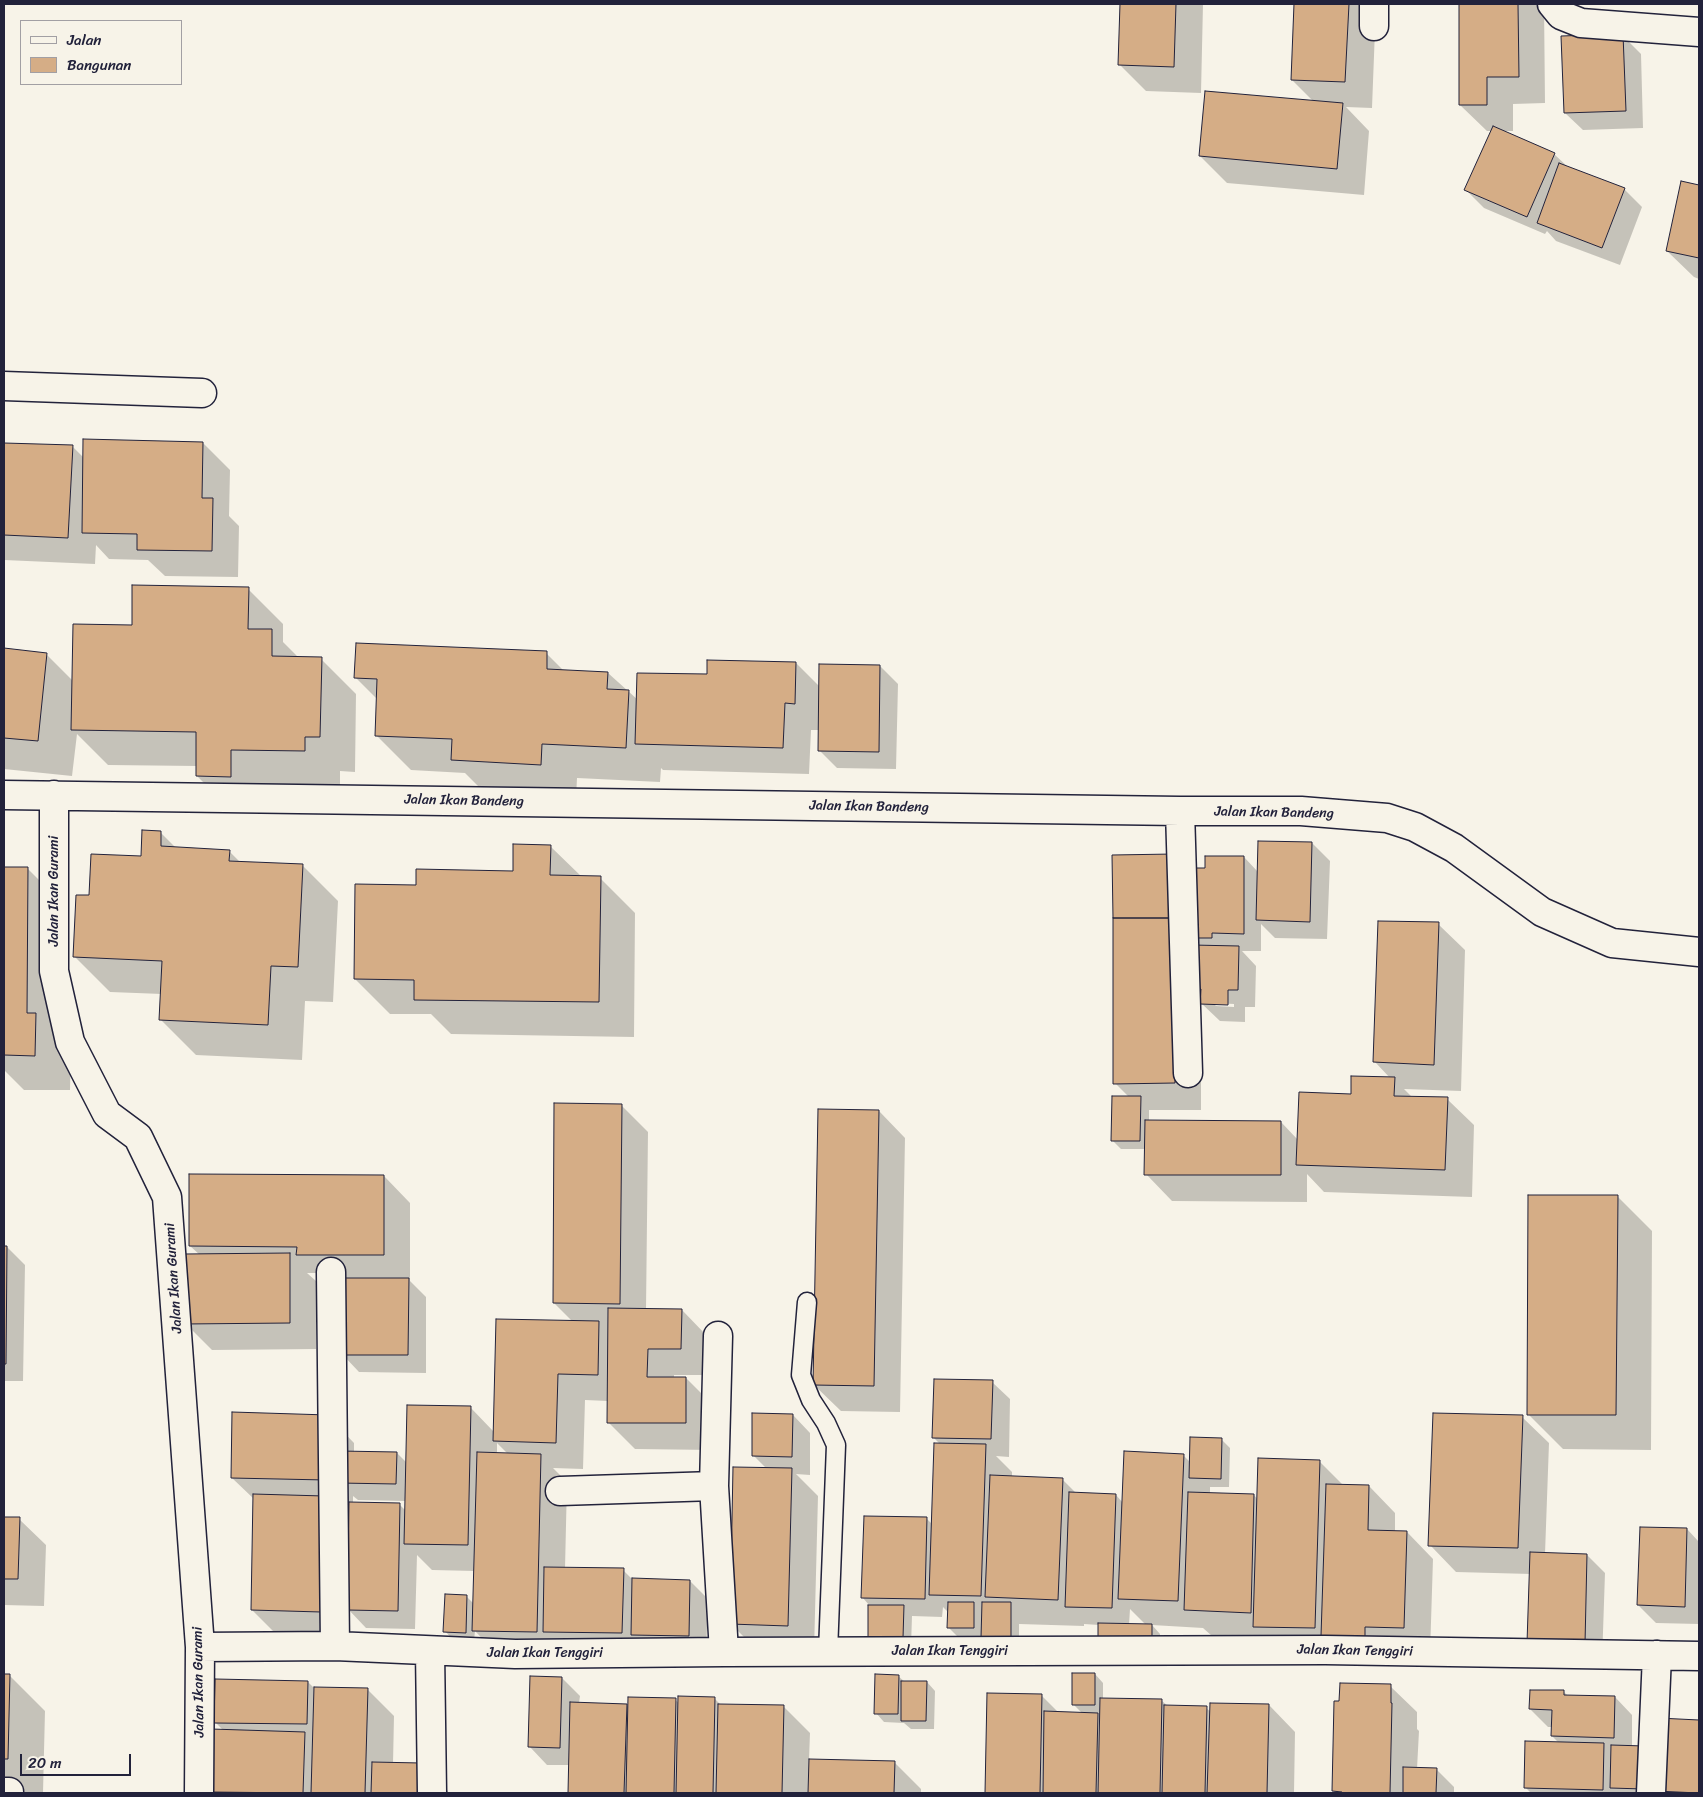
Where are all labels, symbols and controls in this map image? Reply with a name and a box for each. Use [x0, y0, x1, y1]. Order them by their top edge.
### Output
legend [20, 20, 182, 85]
text: Jalan [67, 27, 101, 53]
text: Bangunan [67, 52, 131, 78]
street label: Jalan Ikan Bandeng [404, 792, 524, 810]
street label: Jalan Ikan Bandeng [809, 798, 929, 816]
street label: Jalan Ikan Bandeng [1214, 804, 1334, 822]
street label: Jalan Ikan Gurami [46, 836, 62, 946]
street label: Jalan Ikan Gurami [162, 1222, 186, 1334]
street label: Jalan Ikan Gurami [190, 1627, 208, 1737]
street label: Jalan Ikan Tenggiri [1297, 1642, 1413, 1660]
street label: Jalan Ikan Tenggiri [892, 1643, 1008, 1659]
street label: Jalan Ikan Tenggiri [487, 1645, 603, 1661]
scale bar [22, 1744, 134, 1776]
text: 20 m [28, 1750, 62, 1776]

